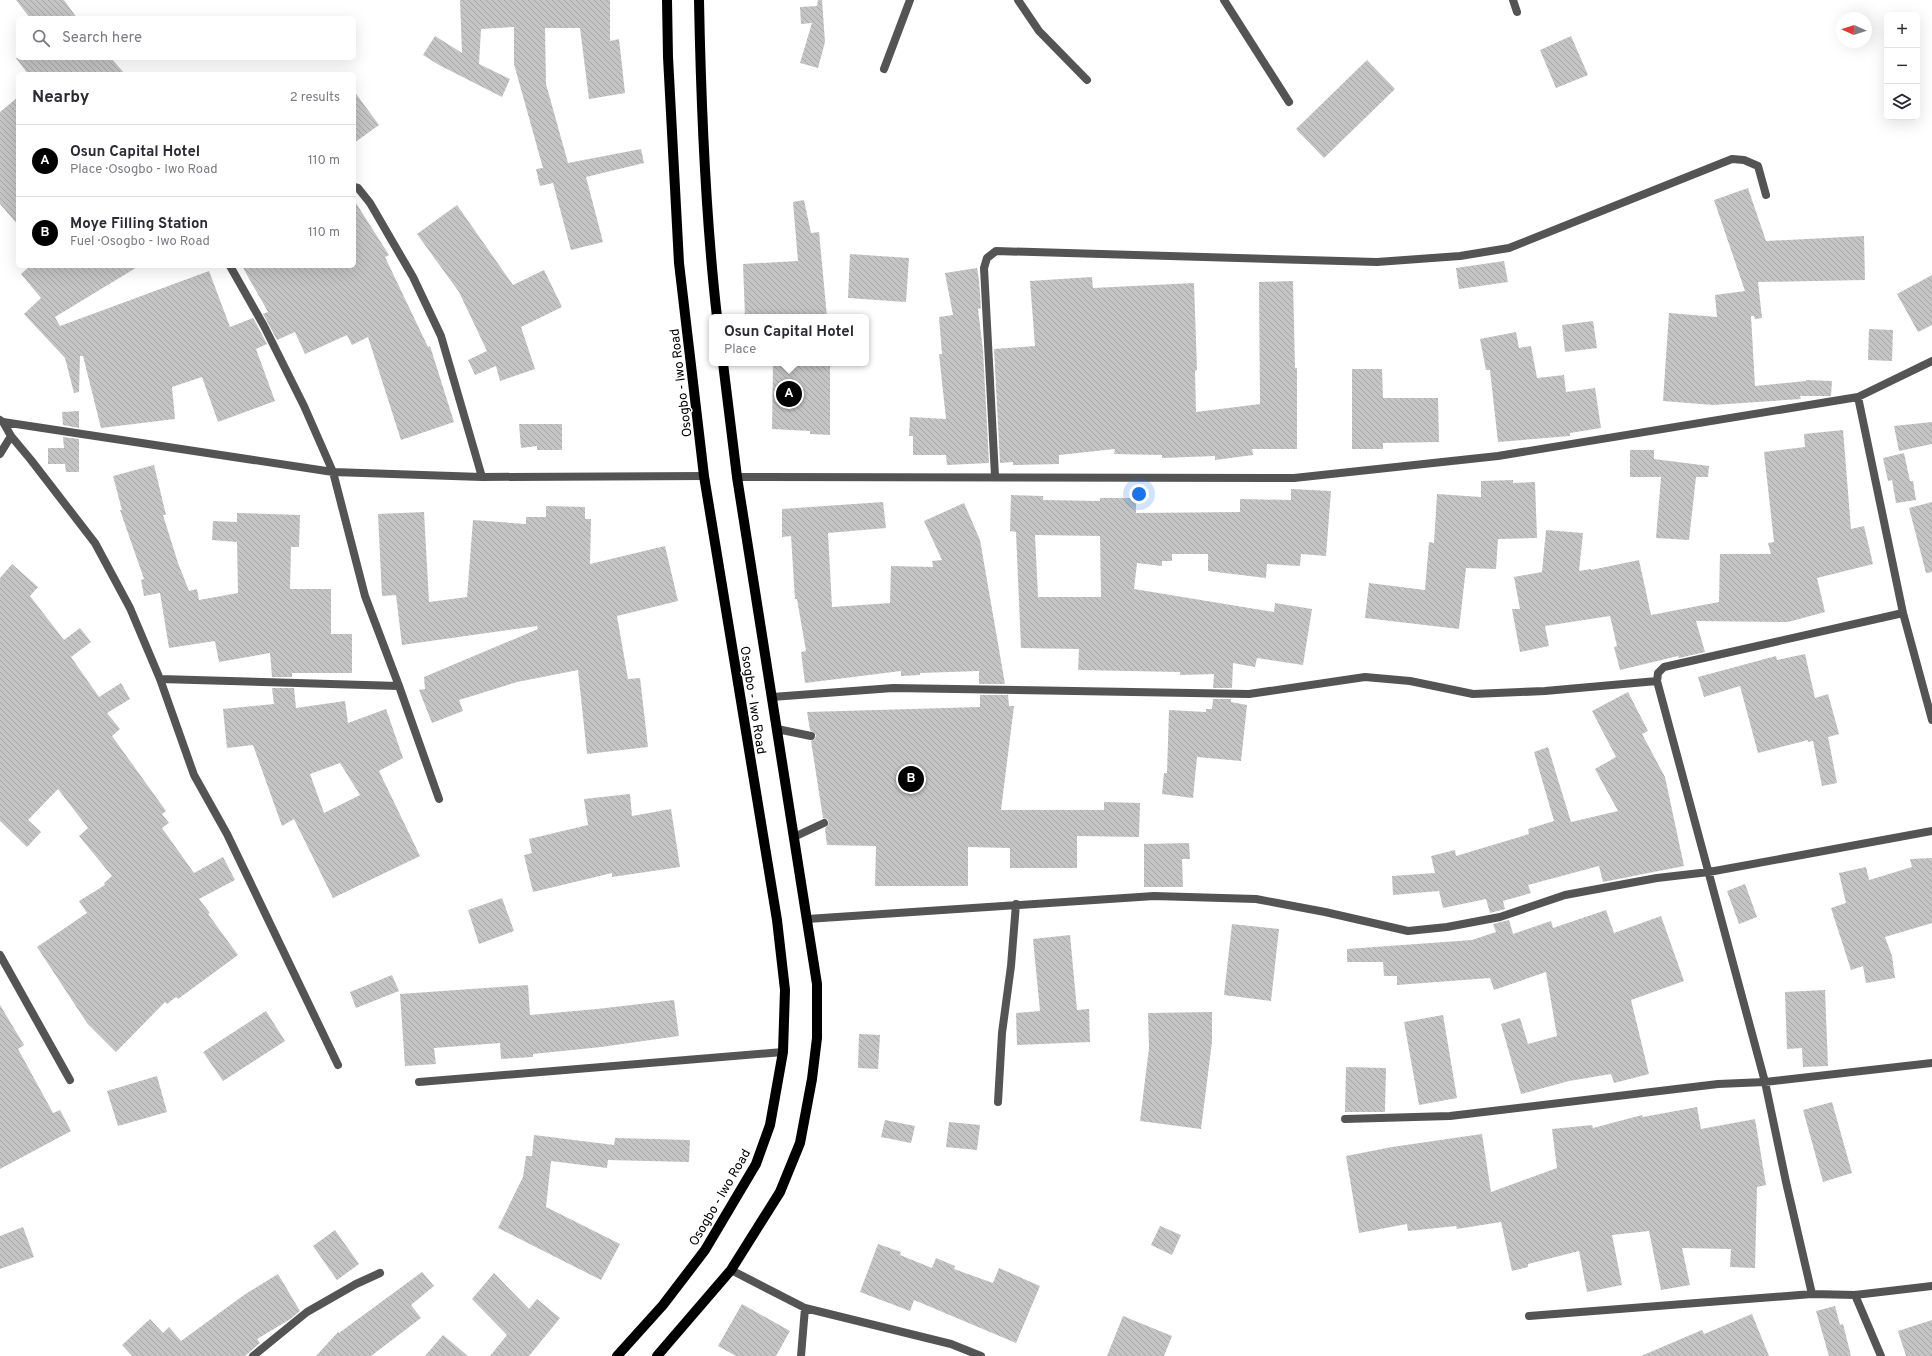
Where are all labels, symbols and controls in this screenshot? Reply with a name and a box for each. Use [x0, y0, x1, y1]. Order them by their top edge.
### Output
north arrow [1836, 12, 1872, 48]
map controls [1884, 12, 1920, 120]
button: + [1884, 12, 1920, 48]
search box [16, 16, 356, 60]
icon: search [30, 27, 52, 49]
text: Search here [62, 29, 142, 48]
button: − [1884, 48, 1920, 84]
button: layers [1884, 84, 1920, 120]
text: Nearby [32, 87, 89, 109]
text: 2 results [290, 90, 340, 106]
text: Osun Capital Hotel [70, 143, 200, 162]
text: A [40, 153, 50, 169]
text: 110 m [308, 153, 340, 169]
text: Place · Osogbo - Iwo Road [70, 162, 218, 178]
text: Moye Filling Station [70, 215, 208, 234]
text: B [41, 225, 49, 241]
text: 110 m [308, 225, 340, 241]
text: Fuel · Osogbo - Iwo Road [70, 234, 210, 250]
popup [709, 314, 869, 366]
text: Osun Capital Hotel [724, 323, 854, 342]
street label: Osogbo - Iwo Road [667, 328, 697, 438]
text: Place [724, 342, 756, 358]
pin: A [776, 379, 802, 409]
your location [1129, 484, 1149, 504]
street label: Osogbo - Iwo Road [736, 645, 768, 756]
pin: B [898, 764, 924, 794]
street label: Osogbo - Iwo Road [686, 1147, 755, 1249]

